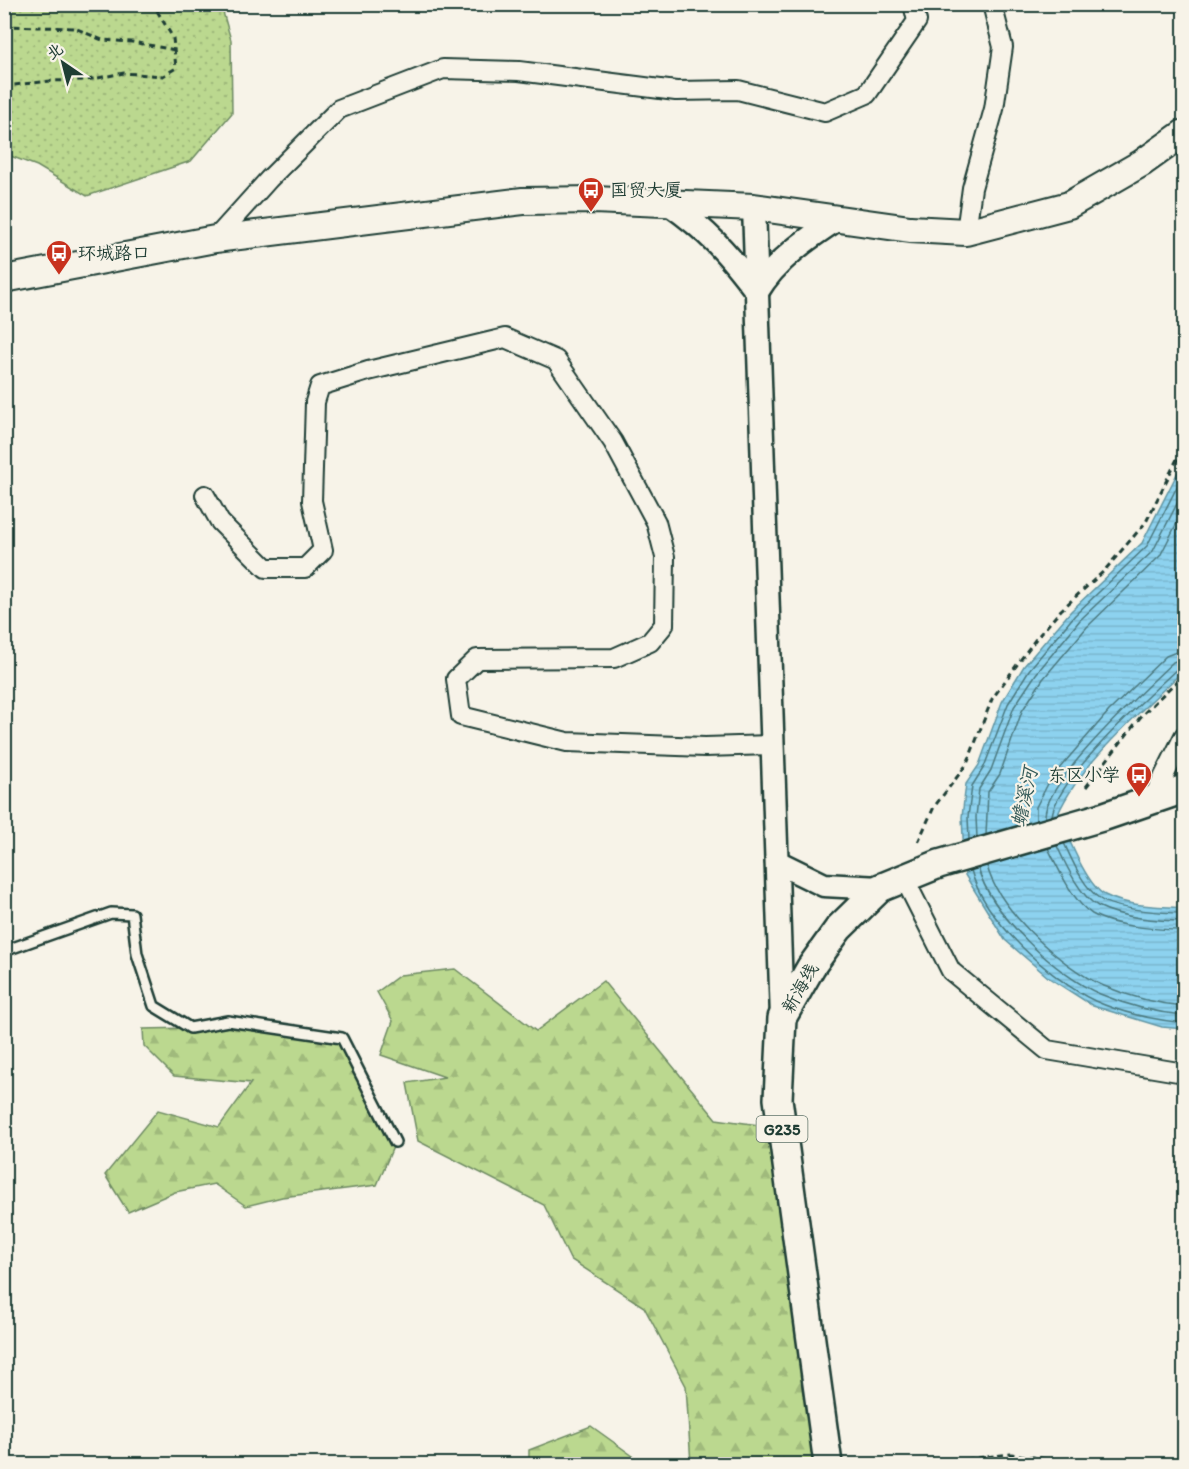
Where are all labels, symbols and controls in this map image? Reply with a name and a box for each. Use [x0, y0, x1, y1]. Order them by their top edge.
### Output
north arrow [33, 33, 93, 93]
text: 北 [43, 39, 67, 63]
bus stop icon: 国贸大厦 [576, 175, 606, 213]
place label: 国贸大厦 [610, 179, 682, 201]
bus stop icon: 环城路口 [44, 238, 74, 276]
place label: 环城路口 [78, 242, 150, 264]
bus stop icon: 东区小学 [1124, 760, 1154, 798]
water label: 蟾溪河 [1006, 762, 1043, 829]
place label: 东区小学 [1048, 764, 1120, 786]
street label: 新海线 [777, 959, 823, 1017]
road number: G235 [756, 1116, 808, 1142]

